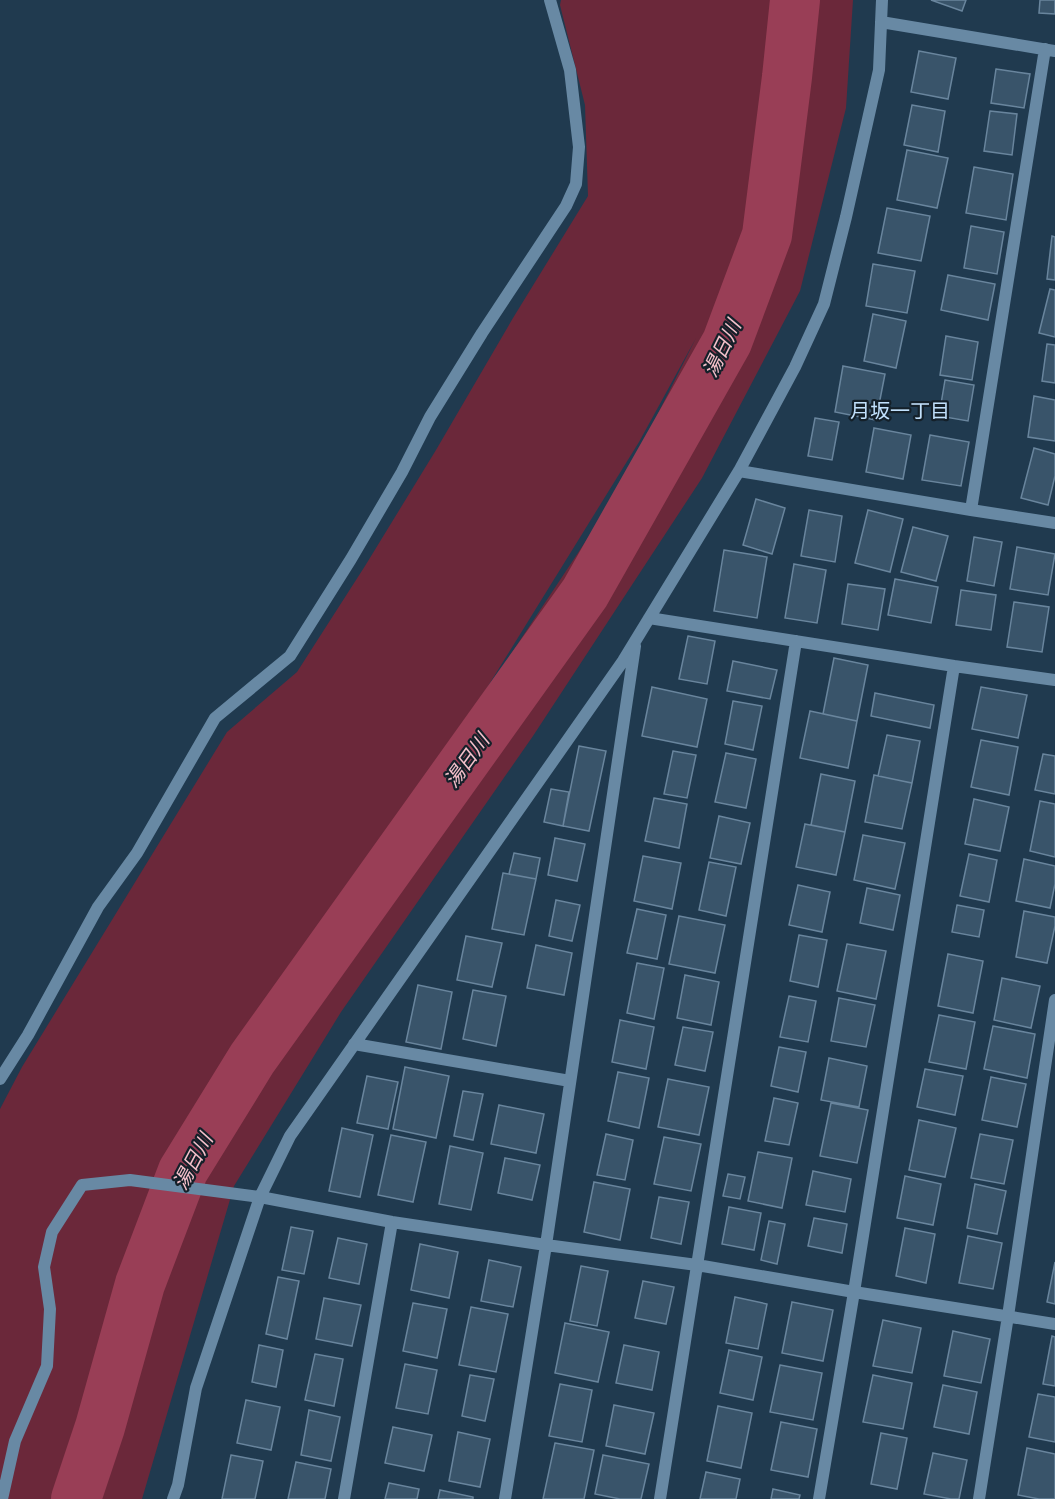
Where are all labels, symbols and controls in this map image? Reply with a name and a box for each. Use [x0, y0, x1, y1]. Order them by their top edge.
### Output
water label: 湯日川 [697, 314, 746, 380]
district label: 月坂一丁目 [850, 398, 950, 422]
water label: 湯日川 [439, 727, 495, 791]
water label: 湯日川 [167, 1127, 218, 1193]

